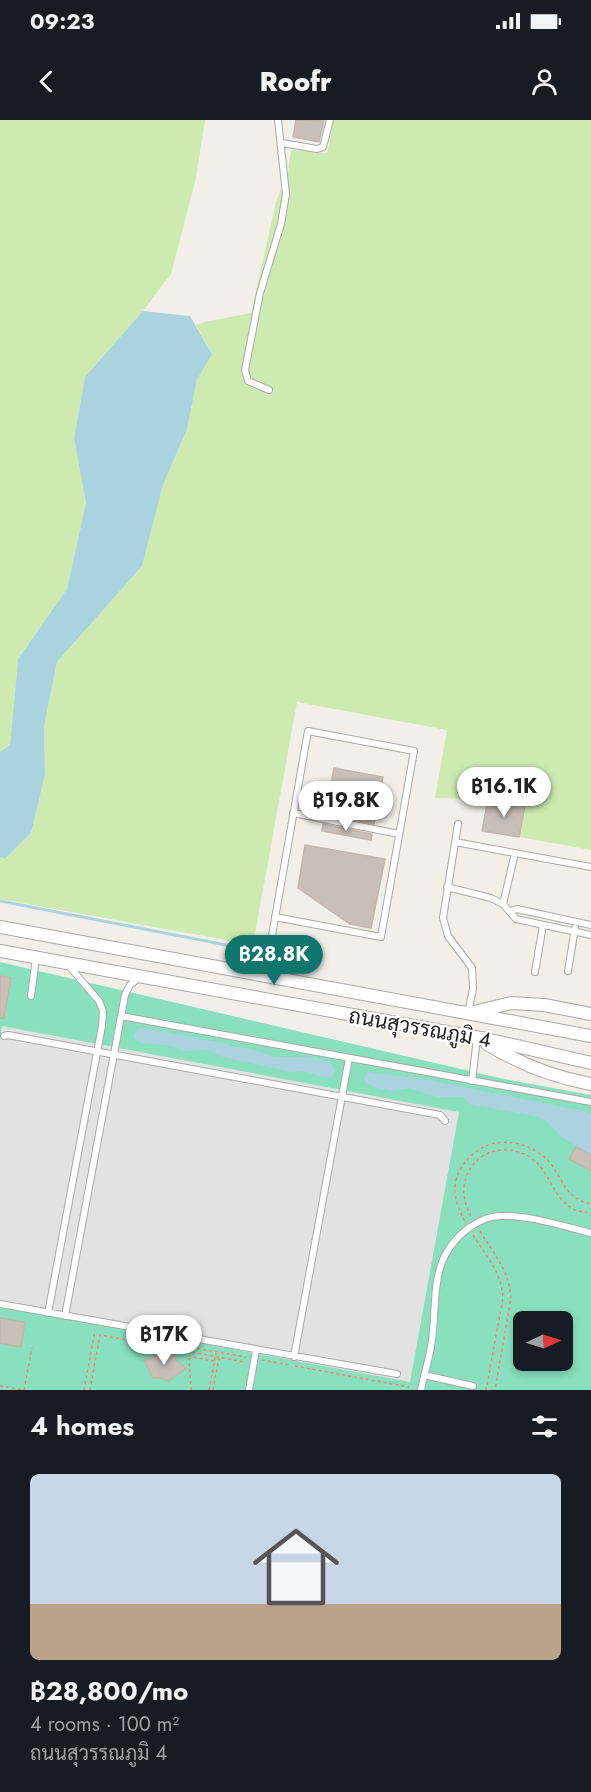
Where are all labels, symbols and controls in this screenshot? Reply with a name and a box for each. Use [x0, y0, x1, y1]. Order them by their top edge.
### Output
text: 09:23 [30, 5, 94, 37]
text: Roofr [259, 62, 332, 101]
icon: back [30, 65, 63, 98]
icon: person [528, 65, 561, 98]
pin: ฿16.1K [455, 767, 553, 818]
text: ฿16.1K [471, 772, 537, 801]
pin: ฿19.8K [297, 781, 395, 832]
text: ฿19.8K [312, 786, 380, 815]
pin: ฿28.8K [225, 935, 323, 986]
text: ฿28.8K [239, 940, 309, 969]
street label: ถนนสุวรรณภูมิ 4 [346, 1001, 494, 1055]
north arrow [513, 1311, 573, 1371]
map controls [513, 1311, 573, 1371]
pin: ฿17K [128, 1315, 200, 1366]
text: ฿17K [140, 1320, 188, 1349]
text: 4 homes [30, 1407, 134, 1445]
icon: filters [528, 1410, 561, 1443]
icon: home [242, 1513, 350, 1621]
text: ฿28,800/mo [30, 1672, 188, 1710]
text: 4 rooms · 100 m² [30, 1710, 179, 1739]
text: ถนนสุวรรณภูมิ 4 [30, 1739, 167, 1768]

